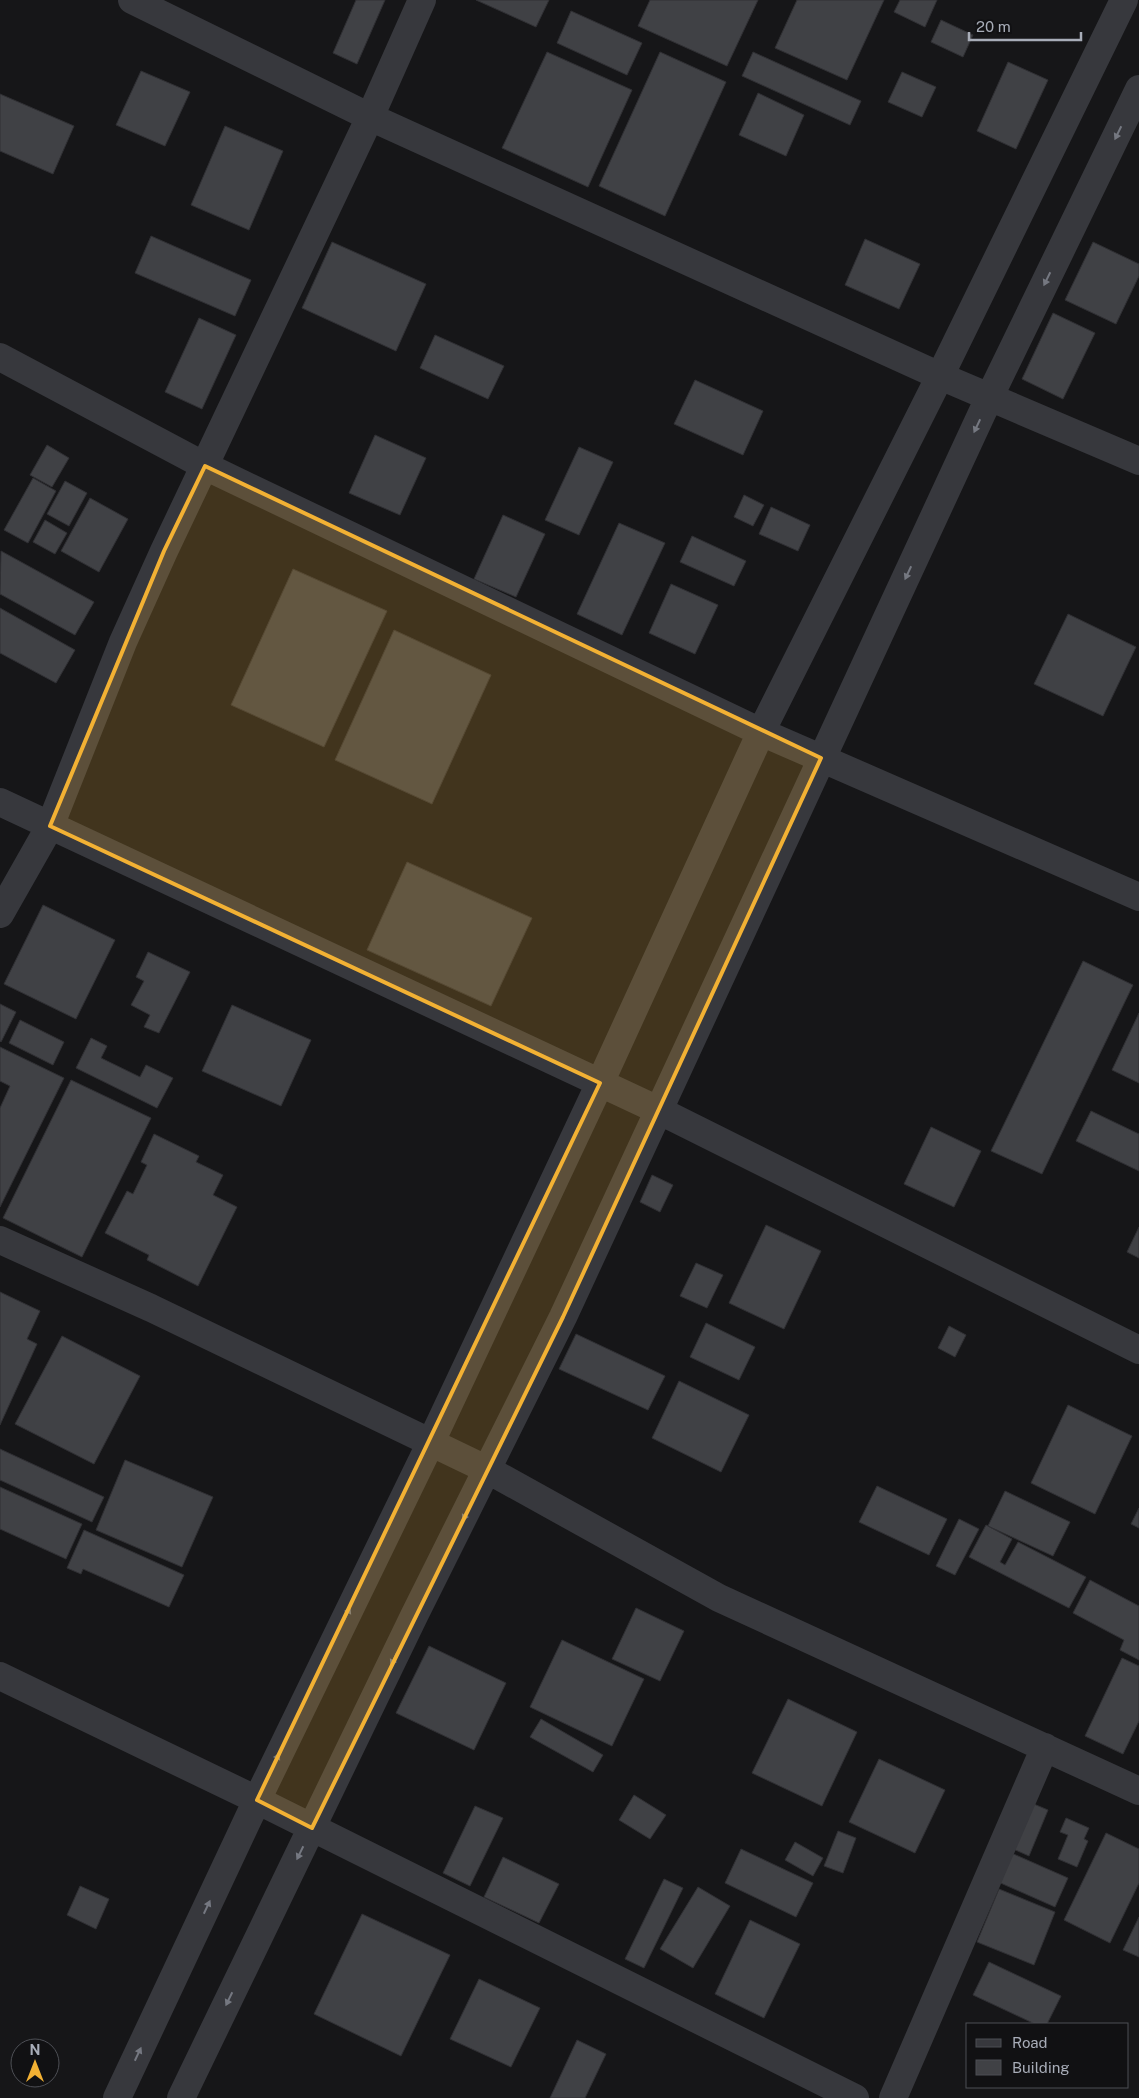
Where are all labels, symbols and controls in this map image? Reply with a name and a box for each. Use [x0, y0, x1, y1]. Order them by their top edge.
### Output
scale bar [969, 10, 1082, 42]
text: 20 m [976, 18, 1011, 35]
one-way arrow [1114, 126, 1122, 140]
one-way arrow [1043, 272, 1051, 286]
one-way arrow [972, 419, 980, 433]
one-way arrow [903, 566, 911, 580]
one-way arrow [462, 1506, 470, 1521]
one-way arrow [343, 1607, 351, 1621]
one-way arrow [389, 1652, 397, 1666]
one-way arrow [272, 1753, 280, 1767]
one-way arrow [296, 1846, 304, 1860]
one-way arrow [203, 1900, 211, 1914]
one-way arrow [225, 1992, 233, 2006]
legend [966, 2023, 1129, 2088]
text: Road [1012, 2034, 1048, 2051]
north arrow [10, 2038, 60, 2088]
text: N [30, 2042, 40, 2058]
one-way arrow [134, 2047, 142, 2061]
text: Building [1012, 2059, 1070, 2076]

